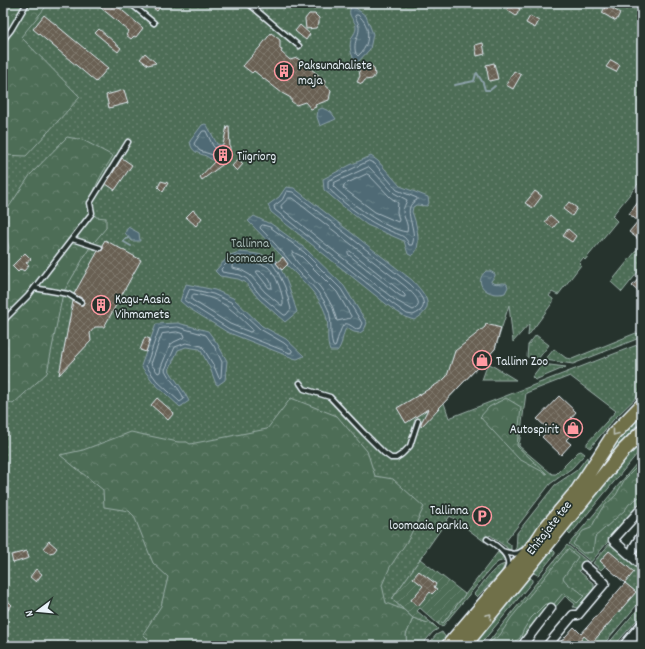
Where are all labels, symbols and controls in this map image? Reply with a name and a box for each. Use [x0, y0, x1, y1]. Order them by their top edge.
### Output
place label: Paksunahaliste maja [298, 57, 372, 91]
building icon: Paksunahaliste maja [273, 60, 295, 82]
building icon: Tiigriorg [212, 144, 234, 166]
place label: Tiigriorg [237, 148, 276, 167]
park label: Tallinna loomaaed [226, 235, 274, 269]
place label: Kagu-Aasia Vihmamets [115, 291, 171, 325]
building icon: Kagu-Aasia Vihmamets [90, 294, 112, 316]
shop icon: Tallinn Zoo [471, 349, 493, 371]
place label: Tallinn Zoo [496, 353, 548, 372]
shop icon: Autospirit [562, 417, 584, 439]
place label: Autospirit [510, 421, 559, 440]
one-way arrow [613, 429, 620, 436]
street label: Ehitajate tee [523, 497, 577, 560]
place label: Tallinna loomaaia parkla [389, 502, 469, 536]
parking icon: Tallinna loomaaia parkla [471, 505, 493, 527]
north arrow [18, 591, 58, 631]
text: N [22, 608, 39, 618]
one-way arrow [484, 613, 491, 621]

